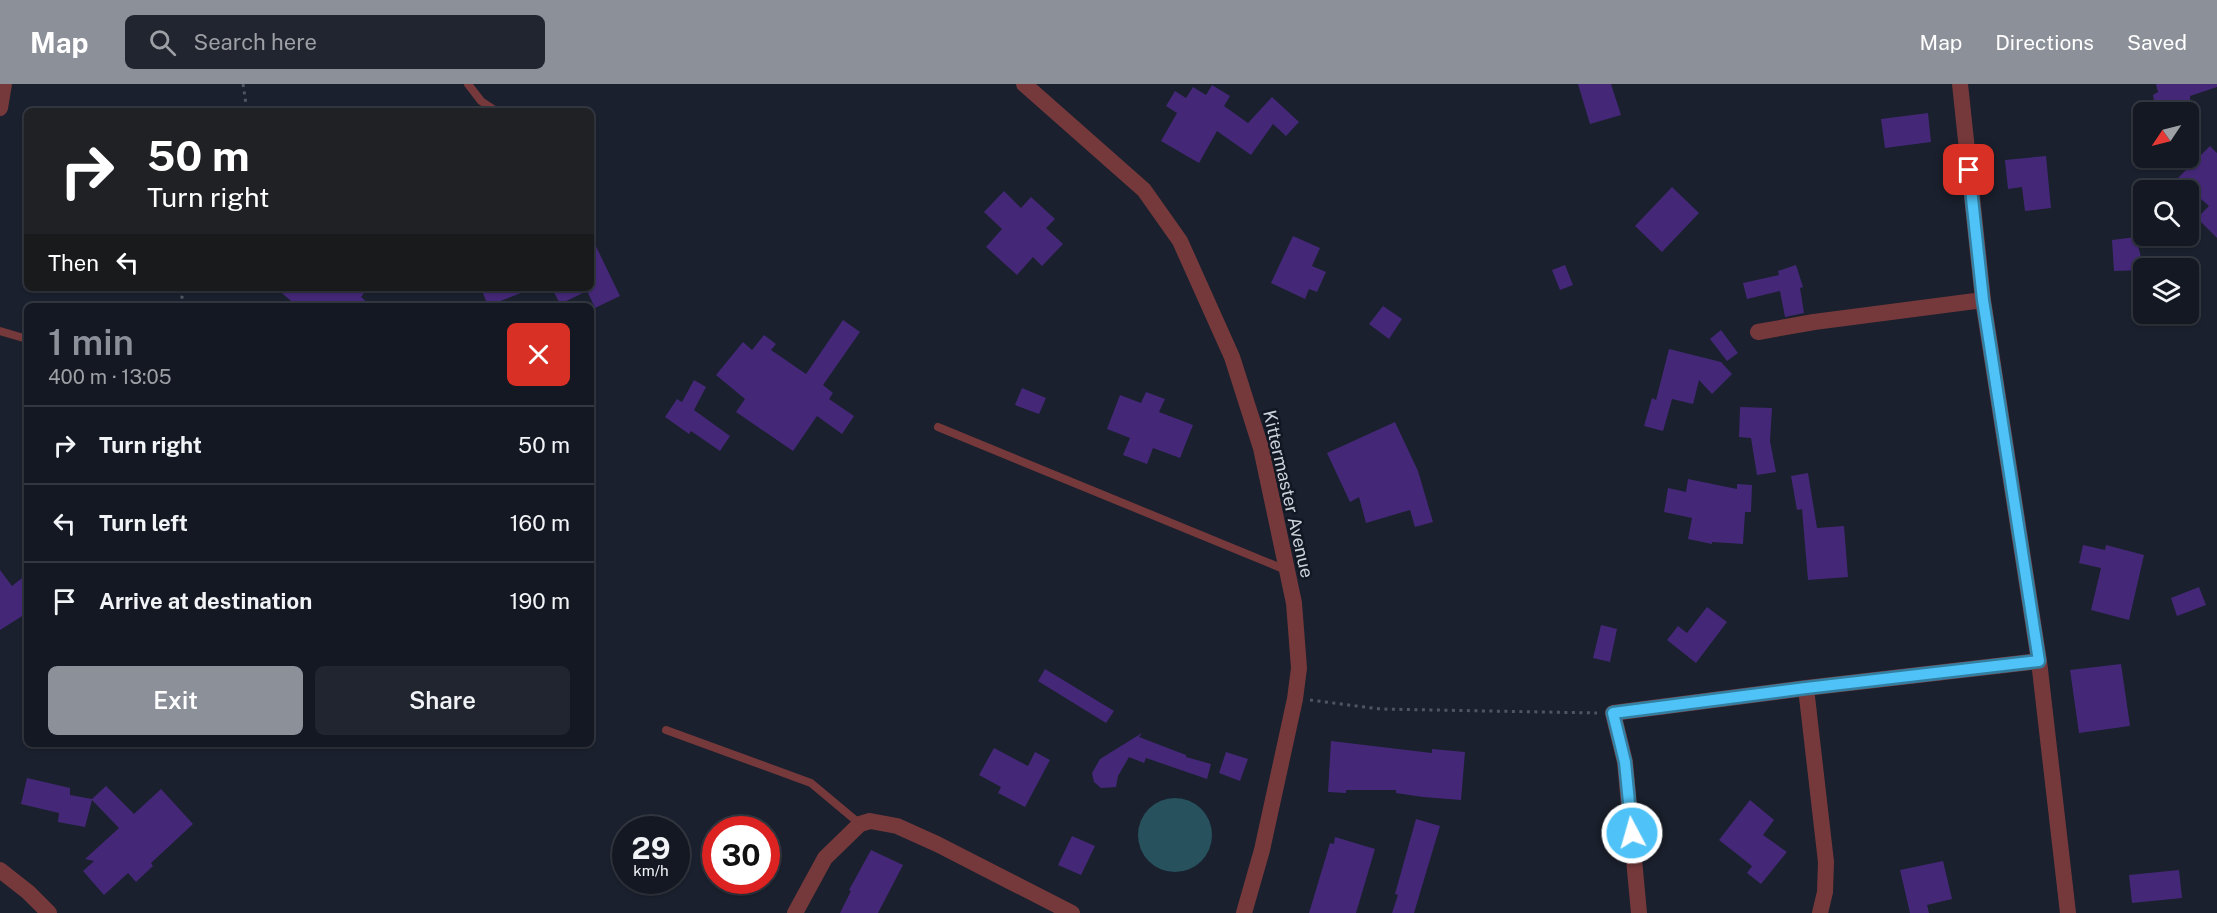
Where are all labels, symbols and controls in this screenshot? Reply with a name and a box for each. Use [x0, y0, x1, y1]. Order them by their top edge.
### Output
search box [125, 15, 545, 69]
text: Map [30, 26, 89, 59]
icon: search [146, 26, 179, 59]
text: Search here [194, 29, 317, 55]
text: Map [1920, 30, 1962, 55]
text: Directions [1995, 30, 2094, 55]
text: Saved [2127, 30, 2187, 55]
north arrow [2133, 102, 2199, 168]
map controls [2133, 102, 2199, 324]
text: 50 m [147, 131, 250, 180]
icon: right [48, 132, 126, 210]
pin [1943, 144, 1994, 195]
icon: arrive [1952, 153, 1985, 186]
button: search [2133, 180, 2199, 246]
text: Turn right [147, 181, 270, 213]
icon: left [111, 246, 144, 279]
text: Then [48, 250, 99, 276]
button: layers [2133, 258, 2199, 324]
text: 1 min [48, 321, 134, 363]
button: close [507, 323, 570, 386]
text: 400 m · 13:05 [48, 365, 172, 389]
street label: Kittermaster Avenue [1259, 408, 1318, 580]
icon: right [48, 429, 81, 462]
text: Turn right [99, 432, 202, 458]
text: 50 m [518, 432, 570, 458]
icon: left [48, 507, 81, 540]
text: Turn left [99, 510, 188, 536]
text: 160 m [510, 510, 570, 536]
icon: arrive [48, 585, 81, 618]
text: Arrive at destination [99, 588, 312, 614]
text: 190 m [510, 588, 570, 614]
button: Exit [48, 666, 303, 735]
button: Share [315, 666, 570, 735]
position arrow [1600, 801, 1664, 865]
speed limit sign: 30 [702, 816, 780, 894]
text: 29 [632, 830, 670, 866]
text: km/h [633, 862, 669, 879]

